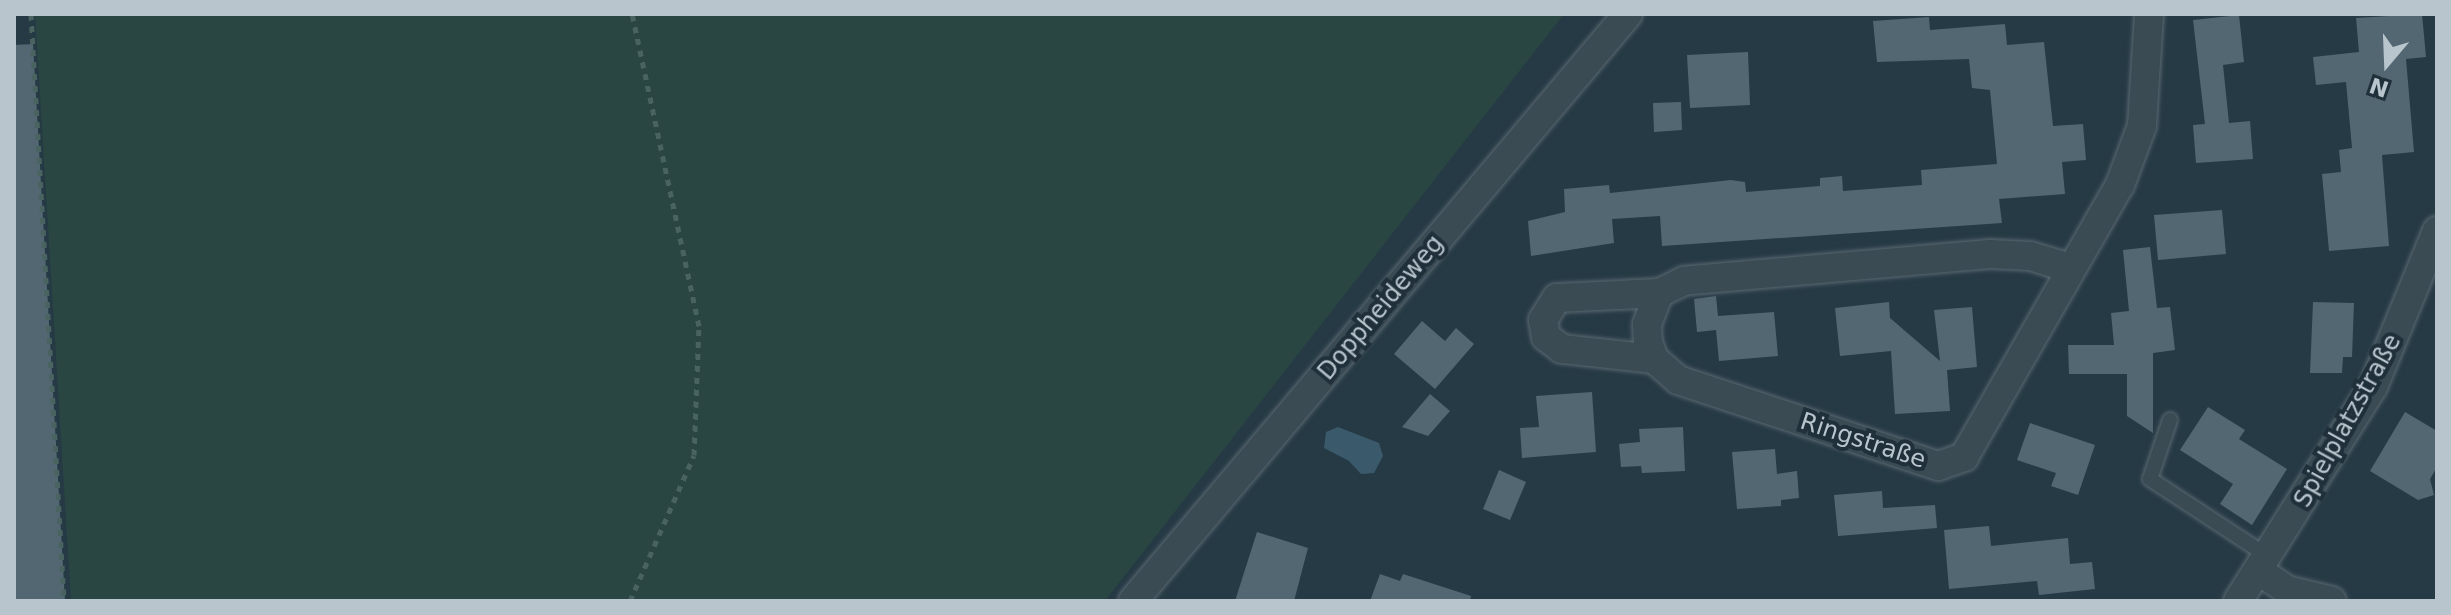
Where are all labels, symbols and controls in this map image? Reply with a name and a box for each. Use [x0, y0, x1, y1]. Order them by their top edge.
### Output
north arrow [2347, 24, 2427, 104]
text: N [2366, 72, 2392, 102]
street label: Doppheideweg [1312, 230, 1450, 386]
street label: Spielplatzstraße [2288, 329, 2408, 513]
street label: Ringstraße [1797, 407, 1929, 475]

